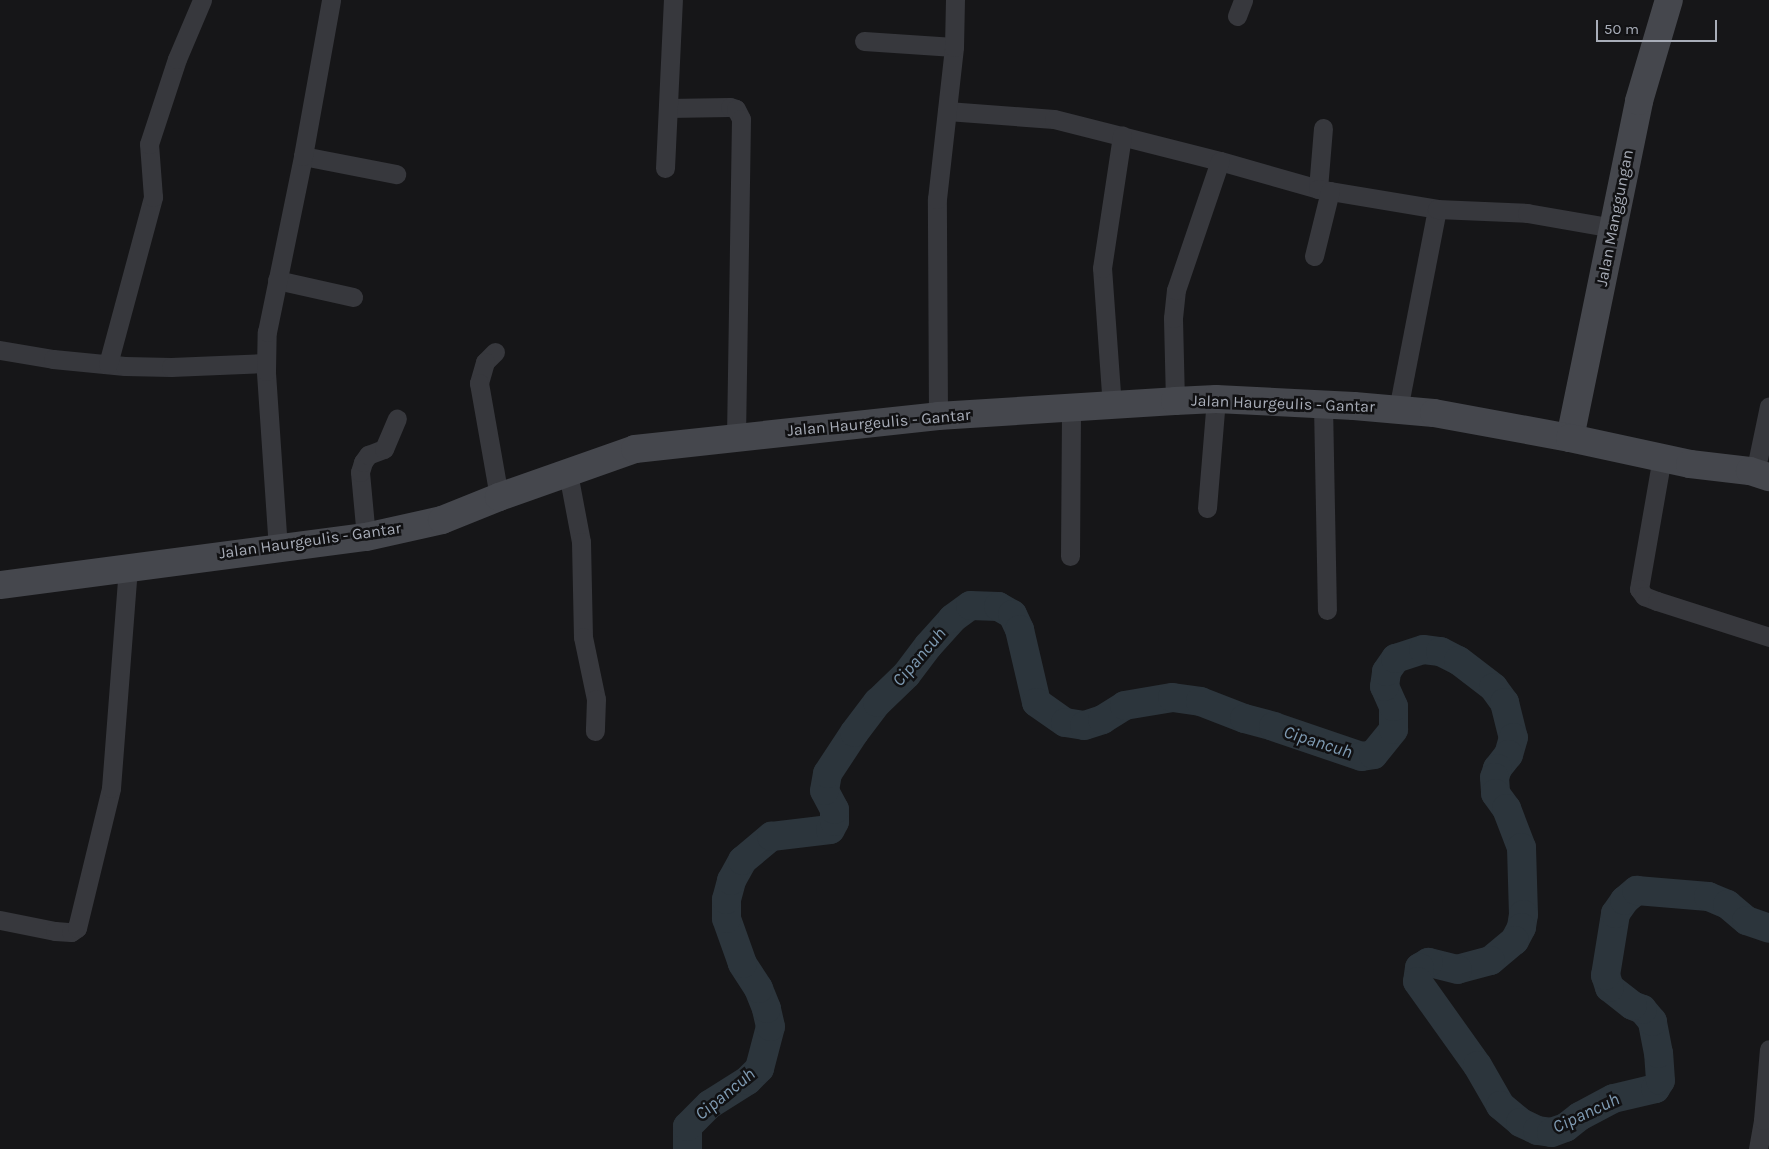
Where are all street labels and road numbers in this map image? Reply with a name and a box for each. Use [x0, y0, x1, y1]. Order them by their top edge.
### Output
street label: Jalan Manggungan [1592, 148, 1638, 288]
street label: Jalan Haurgeulis - Gantar [1191, 391, 1375, 417]
street label: Jalan Haurgeulis - Gantar [787, 405, 971, 441]
street label: Jalan Haurgeulis - Gantar [218, 519, 402, 563]

